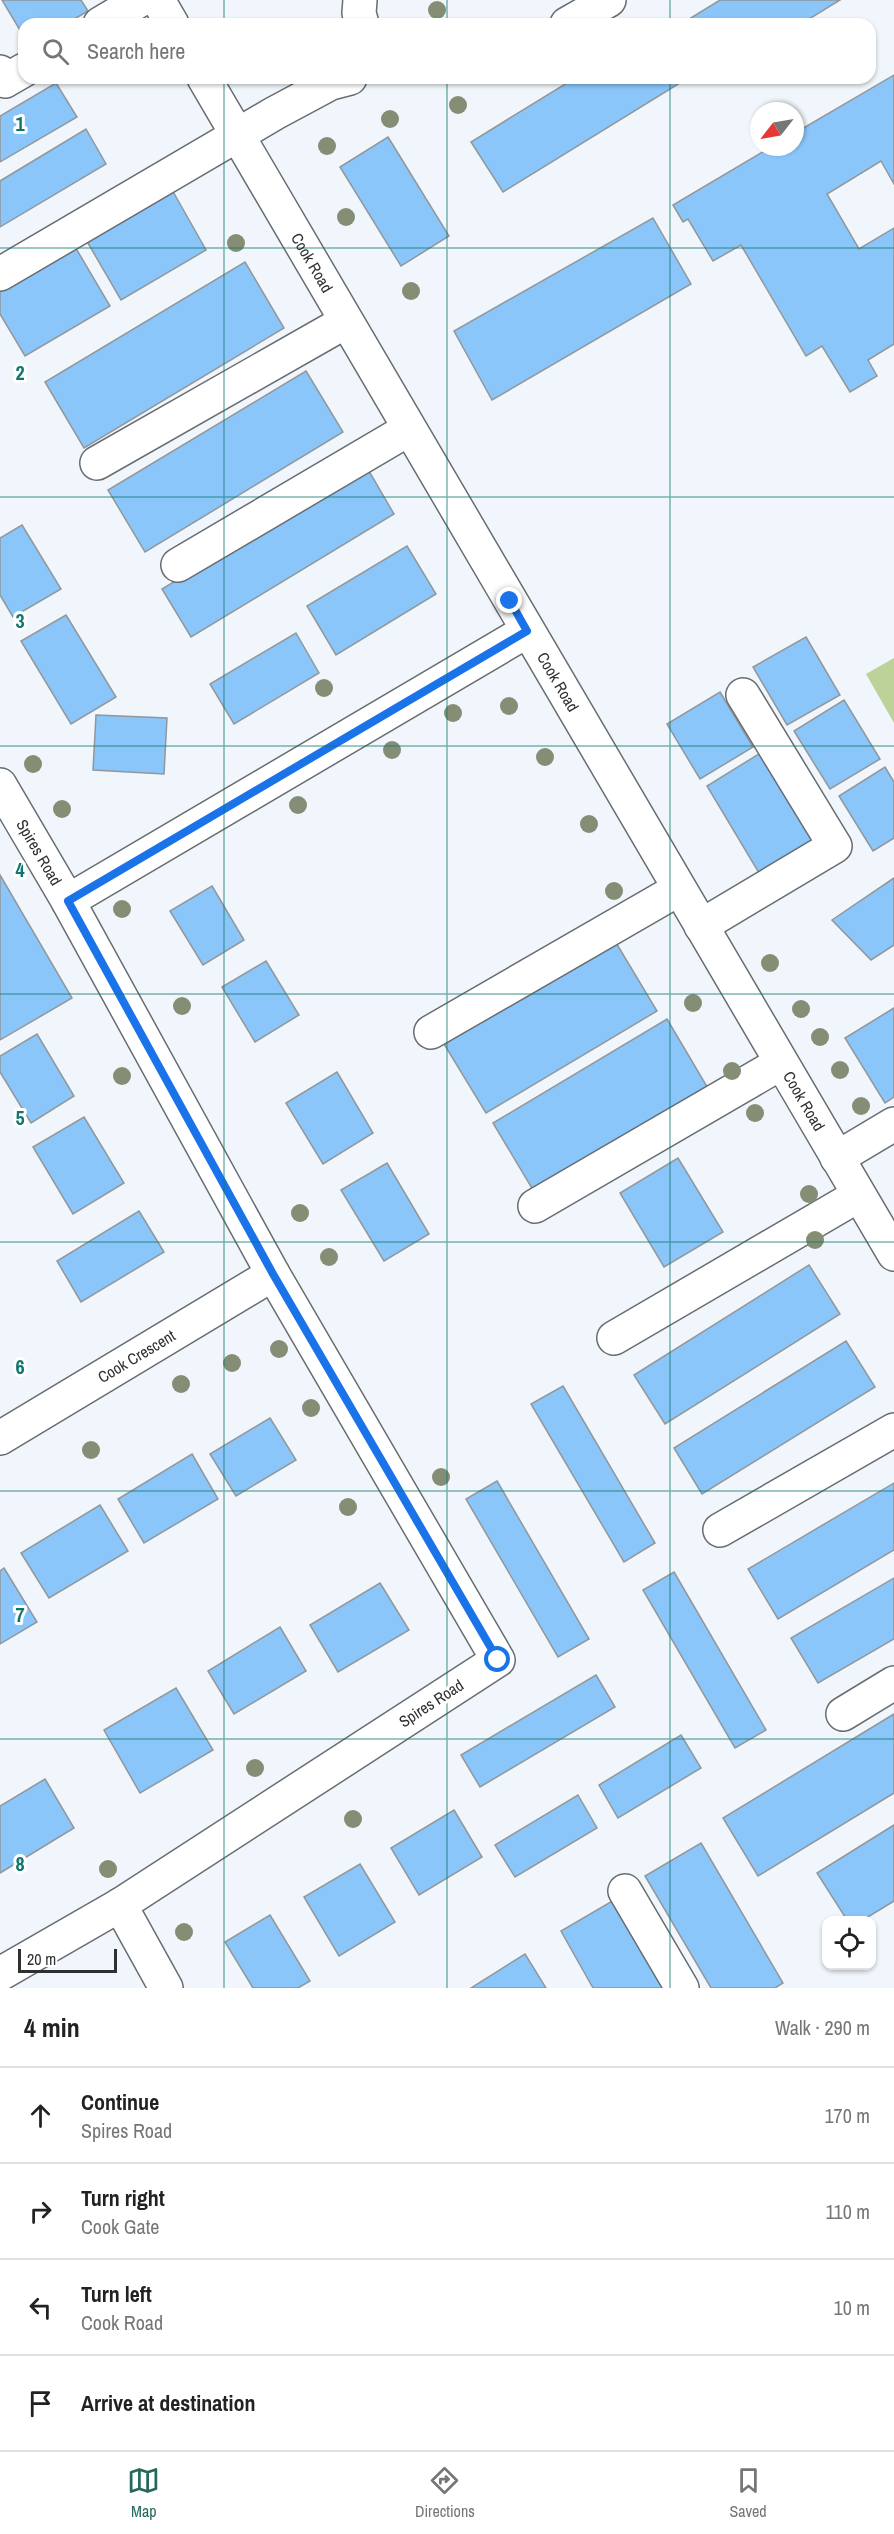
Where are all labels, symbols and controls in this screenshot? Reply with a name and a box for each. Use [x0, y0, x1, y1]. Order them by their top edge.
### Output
search box [18, 18, 876, 84]
icon: search [39, 35, 72, 68]
text: Search here [87, 36, 185, 66]
north arrow [750, 102, 804, 156]
text: 1 [15, 110, 25, 137]
street label: Cook Road [286, 229, 338, 296]
text: 2 [15, 359, 25, 386]
route end [496, 587, 522, 613]
text: 3 [15, 607, 25, 634]
street label: Cook Road [532, 648, 584, 716]
street label: Spires Road [12, 815, 67, 889]
text: 4 [15, 856, 25, 883]
street label: Cook Road [778, 1067, 830, 1135]
text: 5 [15, 1104, 25, 1131]
street label: Cook Crescent [93, 1324, 179, 1388]
text: 6 [15, 1353, 25, 1380]
text: 7 [15, 1601, 25, 1628]
route start [484, 1646, 510, 1672]
street label: Spires Road [394, 1674, 468, 1732]
text: 8 [15, 1850, 25, 1877]
map controls [822, 1916, 876, 1970]
button: locate [822, 1916, 876, 1970]
scale bar [18, 1946, 117, 1974]
text: 20 m [27, 1948, 56, 1970]
text: 4 min [24, 2010, 80, 2045]
text: Walk · 290 m [775, 2014, 870, 2041]
text: Continue [81, 2087, 159, 2117]
icon: ahead [24, 2099, 57, 2132]
text: 170 m [824, 2102, 870, 2129]
text: Spires Road [81, 2117, 172, 2144]
text: Turn right [81, 2183, 165, 2213]
icon: right [24, 2195, 57, 2228]
text: 110 m [826, 2198, 870, 2225]
text: Cook Gate [81, 2213, 159, 2240]
text: Turn left [81, 2279, 152, 2309]
icon: left [24, 2291, 57, 2324]
text: 10 m [834, 2294, 870, 2321]
text: Cook Road [81, 2309, 163, 2336]
icon: arrive [24, 2387, 57, 2420]
text: Arrive at destination [81, 2388, 255, 2418]
tab: Map [127, 2464, 160, 2522]
tab: Directions [415, 2464, 475, 2522]
tab: Saved [729, 2464, 767, 2522]

